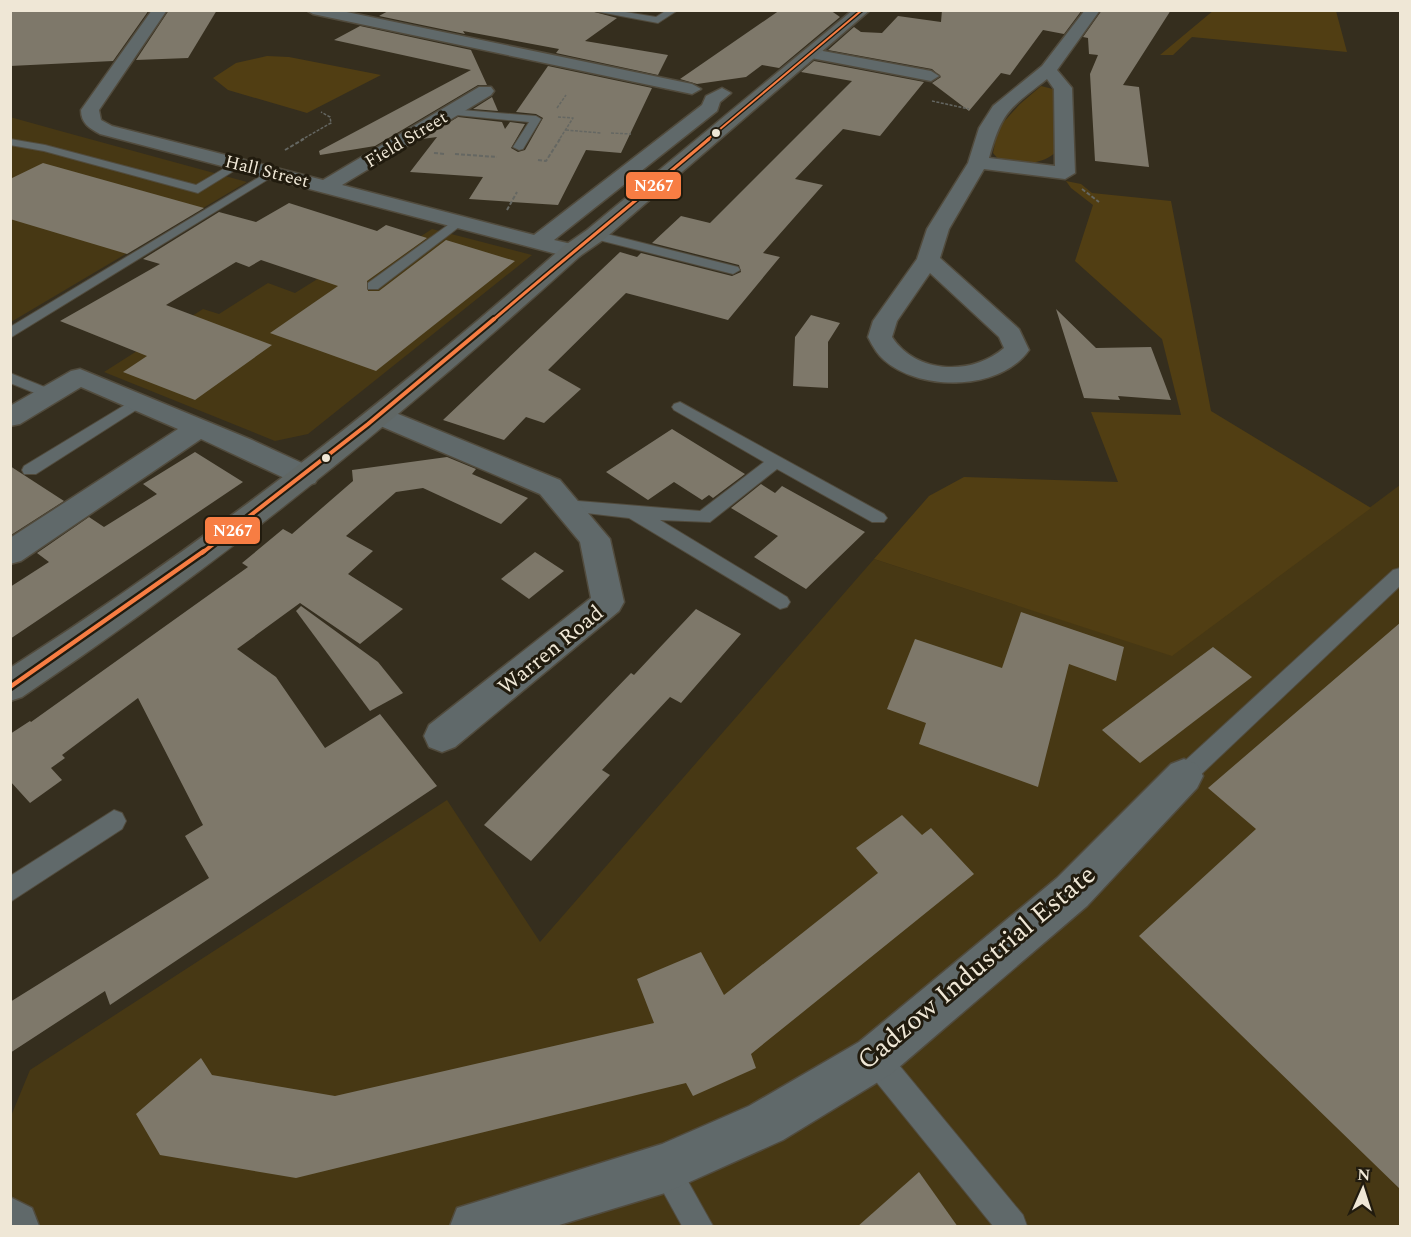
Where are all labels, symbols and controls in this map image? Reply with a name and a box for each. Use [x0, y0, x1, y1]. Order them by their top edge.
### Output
street label: Field Street [360, 104, 453, 175]
unlabelled marker [710, 127, 722, 139]
street label: Hall Street [222, 148, 312, 195]
line badge: N267 [625, 171, 682, 200]
text: N267 [634, 174, 674, 198]
unlabelled marker [320, 452, 332, 464]
line badge: N267 [204, 516, 261, 545]
text: N267 [213, 519, 253, 543]
street label: Warren Road [491, 597, 611, 703]
street label: Cadzow Industrial Estate [848, 855, 1106, 1081]
north arrow [1333, 1159, 1393, 1219]
text: N [1357, 1163, 1371, 1187]

